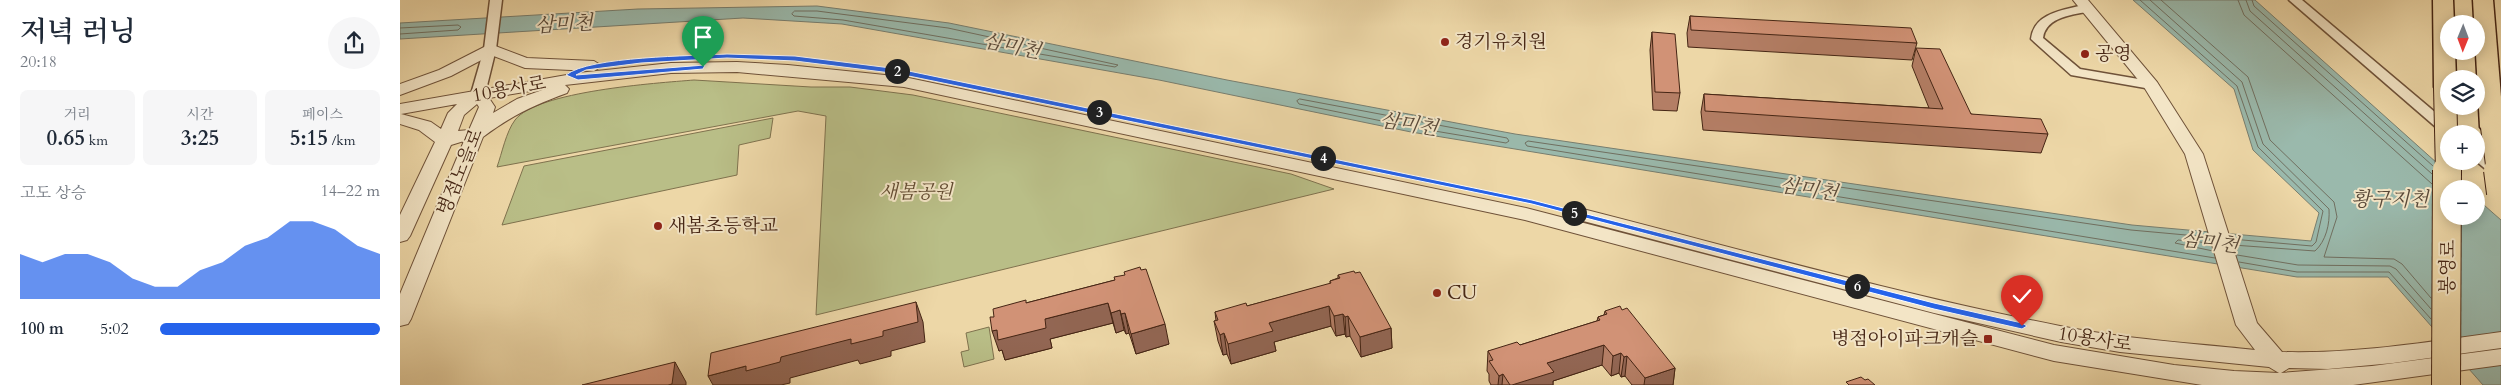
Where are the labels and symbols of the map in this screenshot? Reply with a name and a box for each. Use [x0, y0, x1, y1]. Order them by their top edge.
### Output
water label: 삼미천 [534, 9, 595, 39]
north arrow [2440, 15, 2485, 60]
pin [682, 16, 724, 67]
water label: 삼미천 [981, 27, 1045, 66]
place label: 경기유치원 [1455, 29, 1547, 55]
marker: 경기유치원 [1439, 36, 1451, 48]
place label: 공영 [2095, 41, 2132, 67]
marker: 공영 [2079, 48, 2091, 60]
pin: 2 [884, 58, 910, 84]
street label: 10용사로 [470, 70, 548, 108]
pin: 3 [1086, 100, 1112, 124]
water label: 삼미천 [1378, 106, 1441, 142]
street label: 병점노을로 [431, 125, 489, 219]
pin: 4 [1310, 146, 1336, 170]
water label: 삼미천 [1778, 171, 1841, 207]
park label: 새봄공원 [879, 179, 954, 205]
water label: 황구지천 [2351, 186, 2430, 213]
pin: 5 [1562, 200, 1586, 226]
place label: 새봄초등학교 [668, 213, 778, 239]
marker: 새봄초등학교 [652, 220, 664, 232]
water label: 삼미천 [2180, 225, 2242, 259]
street label: 봉영로 [2435, 239, 2461, 295]
pin: 6 [1844, 274, 1870, 298]
pin [2001, 275, 2043, 326]
place label: CU [1447, 280, 1478, 306]
marker: CU [1431, 287, 1443, 299]
street label: 10용사로 [2056, 320, 2134, 358]
place label: 병점아이파크캐슬 [1831, 326, 1978, 352]
marker: 병점아이파크캐슬 [1982, 333, 1994, 345]

